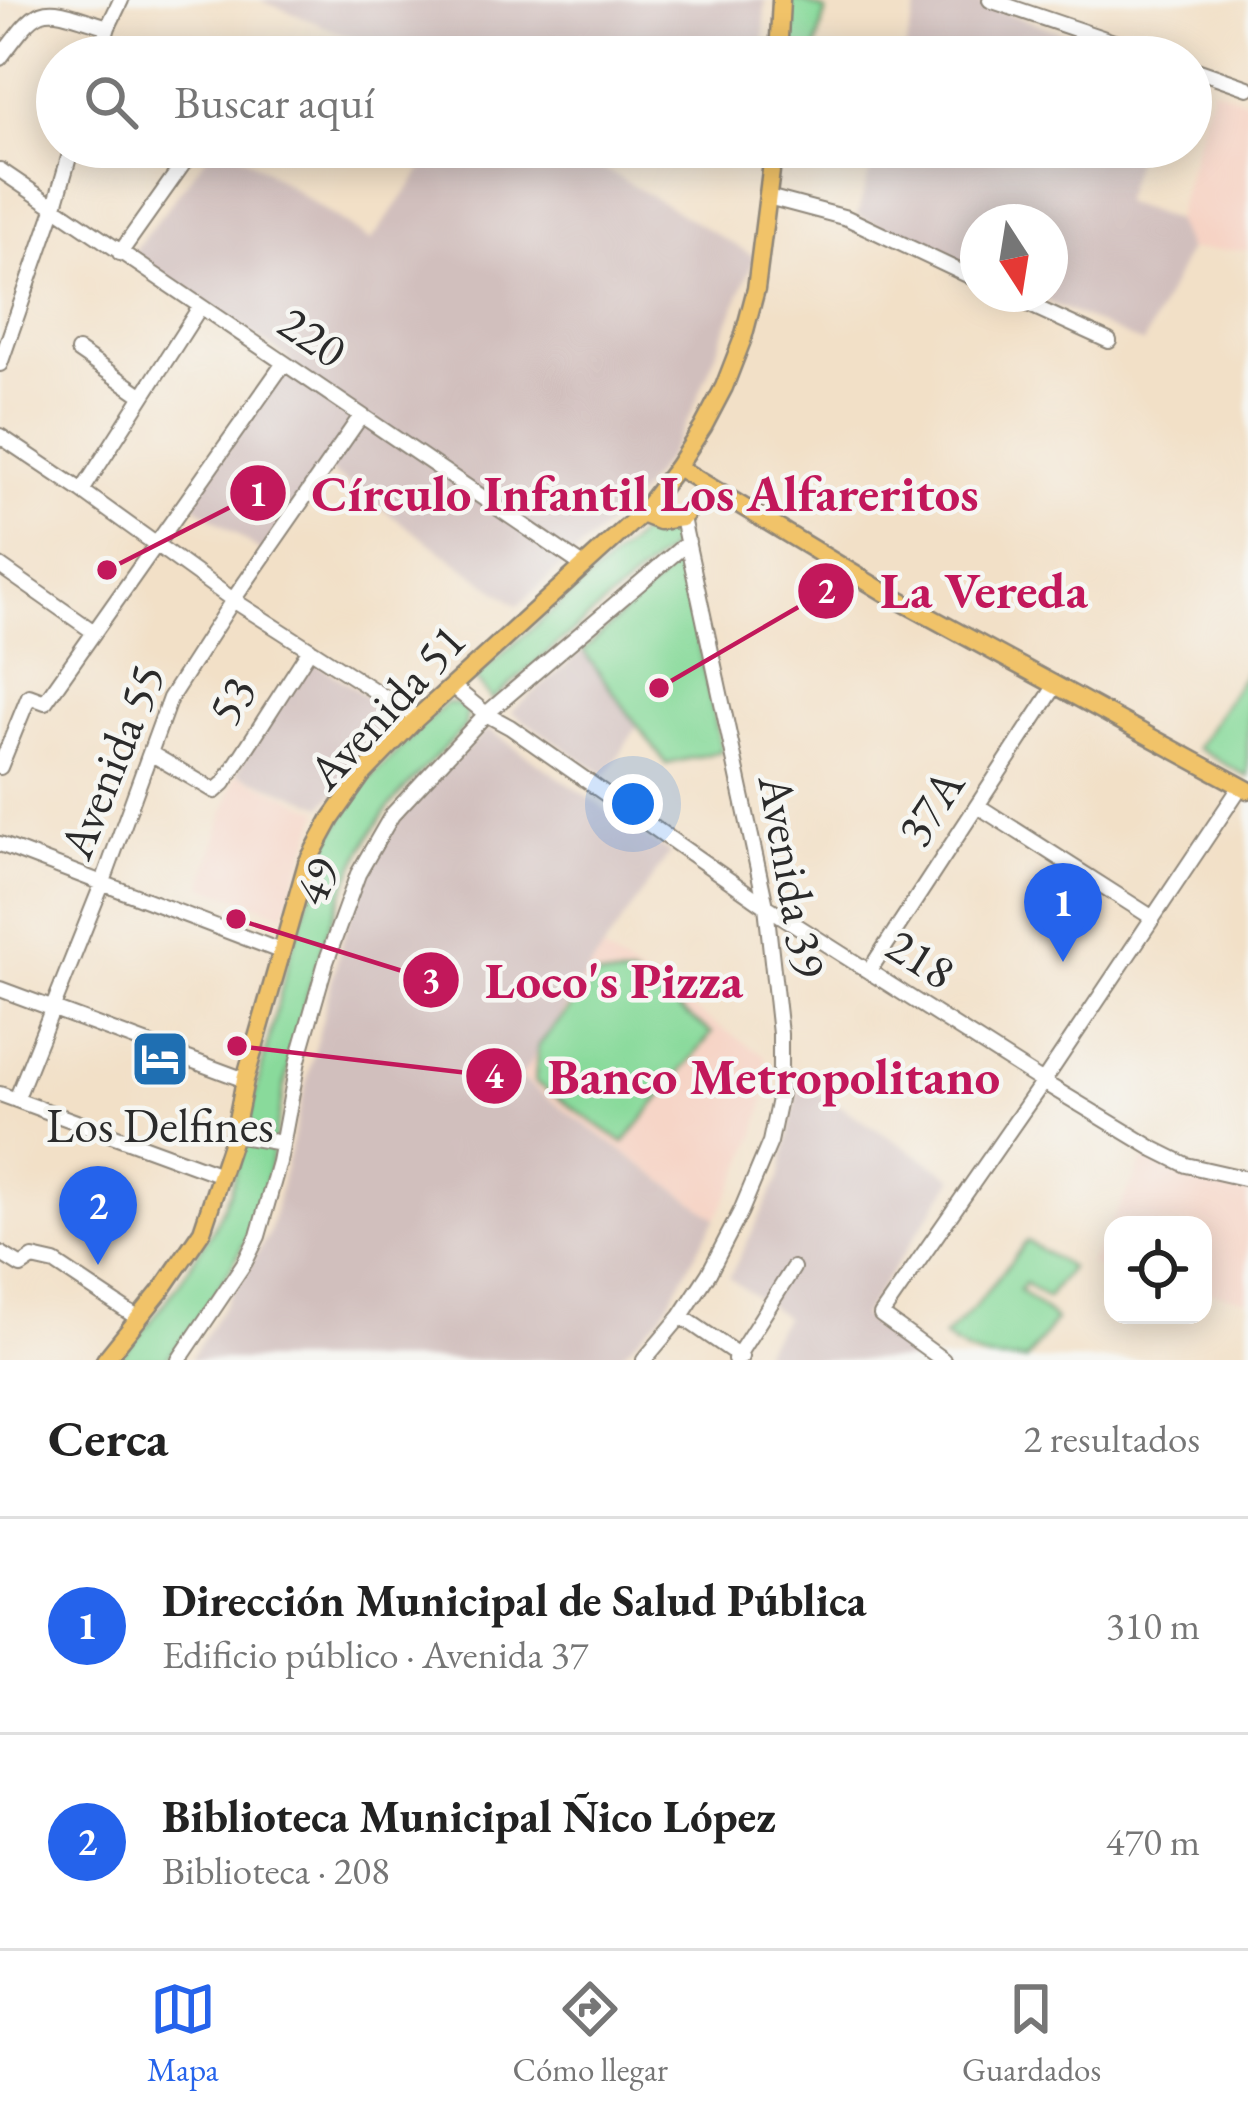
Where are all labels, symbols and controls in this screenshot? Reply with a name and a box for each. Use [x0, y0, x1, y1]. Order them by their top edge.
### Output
search box [36, 36, 1212, 168]
icon: search [78, 69, 144, 135]
text: Buscar aquí [174, 73, 374, 131]
north arrow [960, 204, 1068, 312]
street label: 220 [267, 291, 359, 381]
callout: Círculo Infantil Los Alfareritos [228, 450, 1003, 537]
text: Círculo Infantil Los Alfareritos [311, 460, 979, 526]
text: 1 [248, 470, 268, 517]
callout: La Vereda [796, 547, 1112, 634]
text: La Vereda [880, 557, 1089, 623]
text: 2 [816, 567, 836, 614]
street label: Avenida 51 [293, 610, 478, 803]
street label: Avenida 55 [44, 655, 178, 868]
street label: 53 [192, 664, 270, 736]
street label: 37A [882, 756, 978, 857]
street label: Avenida 39 [745, 769, 841, 982]
your location [603, 774, 663, 834]
street label: 49 [278, 848, 354, 914]
pin: 1 [1024, 863, 1102, 962]
street label: 218 [875, 913, 967, 1003]
callout: Loco's Pizza [401, 937, 768, 1024]
text: Loco's Pizza [485, 947, 744, 1013]
text: 3 [421, 957, 441, 1004]
hotel icon: Los Delfines [129, 1028, 191, 1090]
callout: Banco Metropolitano [464, 1032, 1025, 1119]
text: Banco Metropolitano [548, 1043, 1000, 1109]
text: 4 [484, 1052, 504, 1099]
place label: Los Delfines [46, 1094, 274, 1156]
pin: 2 [59, 1166, 137, 1265]
map controls [1104, 1216, 1212, 1324]
button: locate [1104, 1216, 1212, 1324]
text: Cerca [48, 1405, 168, 1471]
text: 2 resultados [1023, 1413, 1200, 1464]
text: Dirección Municipal de Salud Pública [162, 1571, 866, 1629]
text: 1 [77, 1600, 97, 1651]
text: 310 m [1106, 1600, 1200, 1651]
text: Edificio público · Avenida 37 [162, 1629, 588, 1680]
text: Biblioteca Municipal Ñico López [162, 1787, 776, 1845]
text: 2 [77, 1816, 97, 1867]
text: 470 m [1106, 1816, 1200, 1867]
text: Biblioteca · 208 [162, 1845, 390, 1896]
tab: Mapa [147, 1976, 219, 2091]
tab: Cómo llegar [513, 1976, 668, 2091]
tab: Guardados [962, 1976, 1101, 2091]

